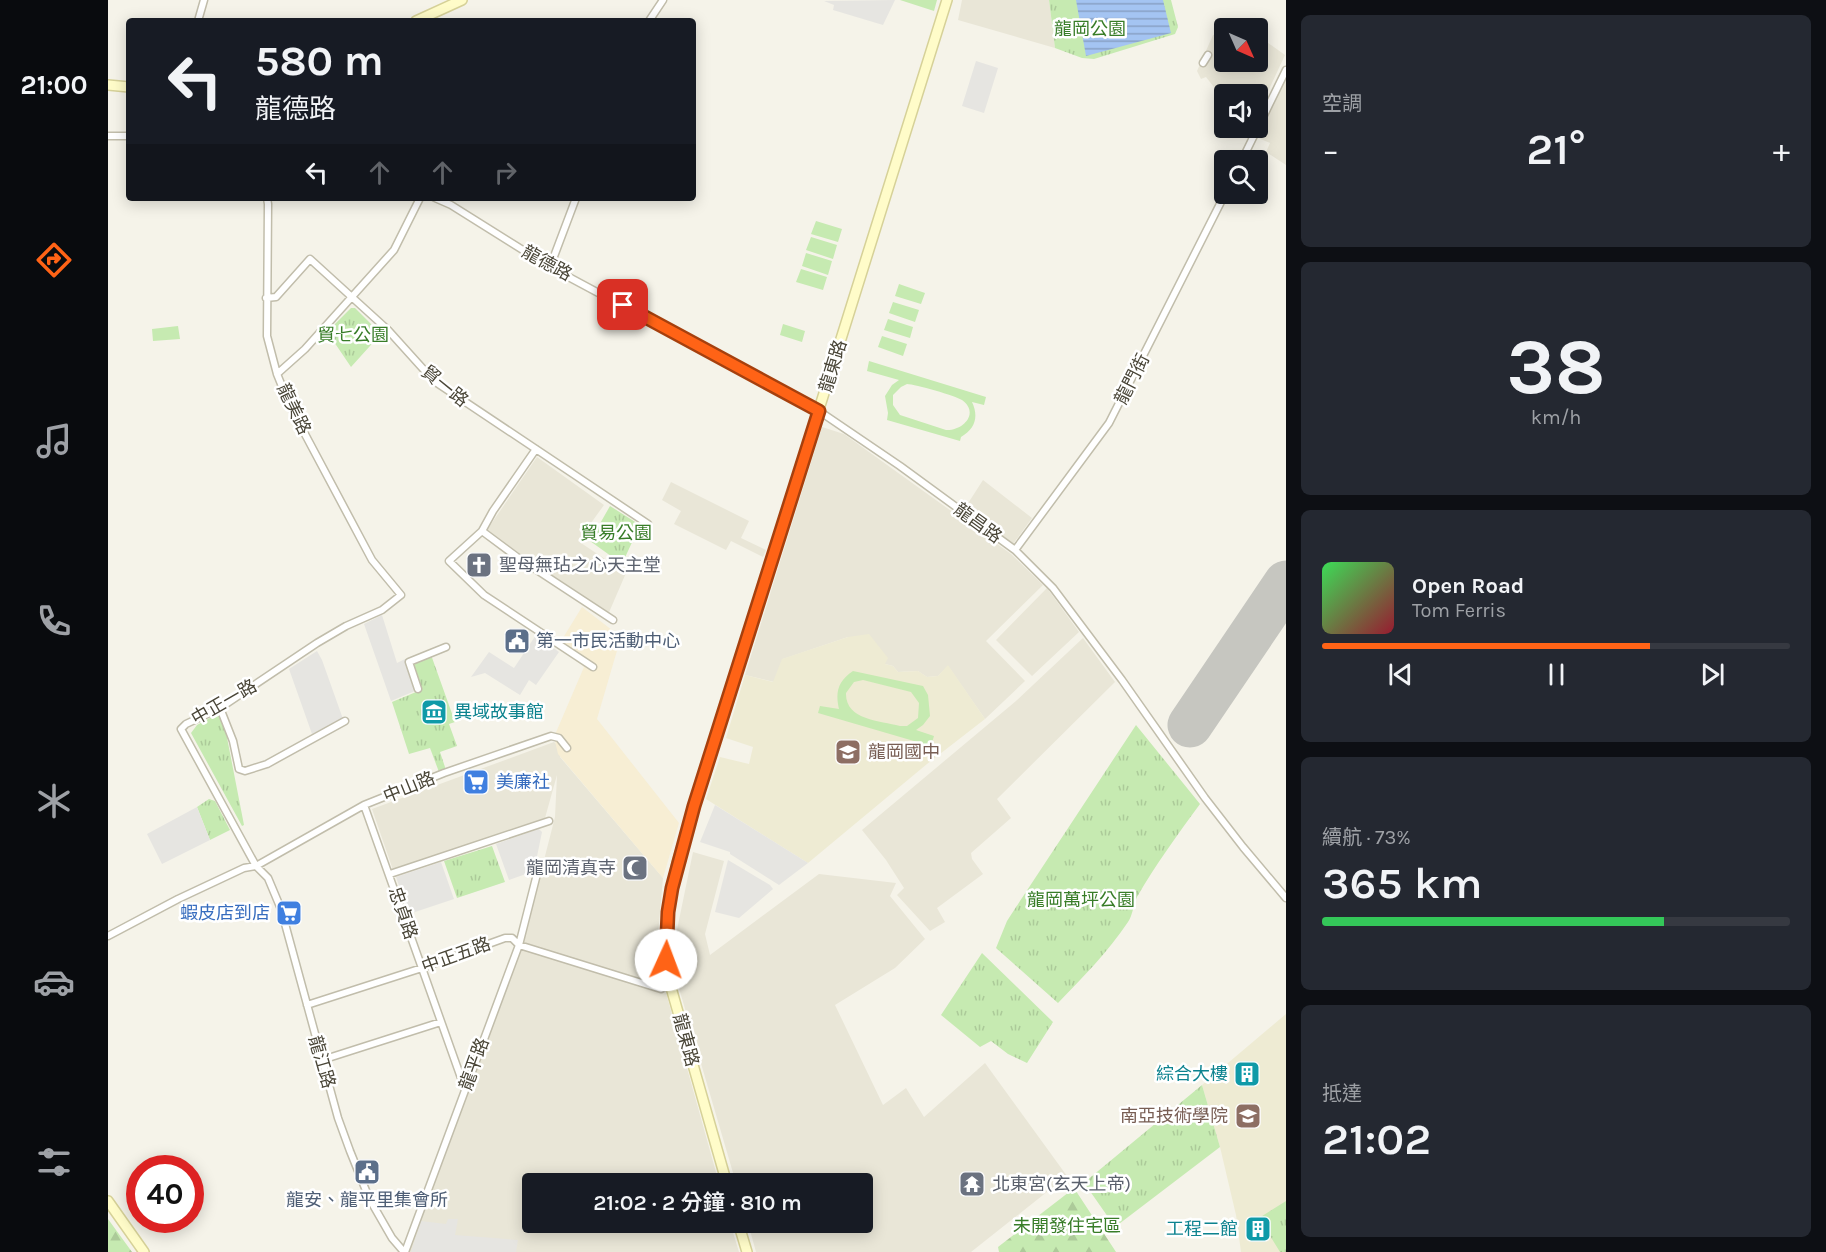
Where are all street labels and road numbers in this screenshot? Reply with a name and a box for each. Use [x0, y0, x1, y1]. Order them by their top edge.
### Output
street label: 龍德路 [518, 240, 576, 286]
street label: 龍東路 [815, 337, 851, 395]
street label: 龍門街 [1110, 350, 1154, 408]
street label: 貿一路 [417, 360, 473, 412]
street label: 龍美路 [272, 380, 316, 438]
street label: 龍昌路 [950, 498, 1006, 548]
street label: 中正一路 [187, 674, 261, 730]
street label: 中山路 [380, 767, 438, 807]
street label: 忠貞路 [384, 884, 422, 942]
street label: 中正五路 [418, 932, 494, 978]
street label: 龍東路 [668, 1011, 704, 1069]
street label: 龍江路 [304, 1033, 340, 1091]
street label: 龍平路 [454, 1035, 494, 1093]

